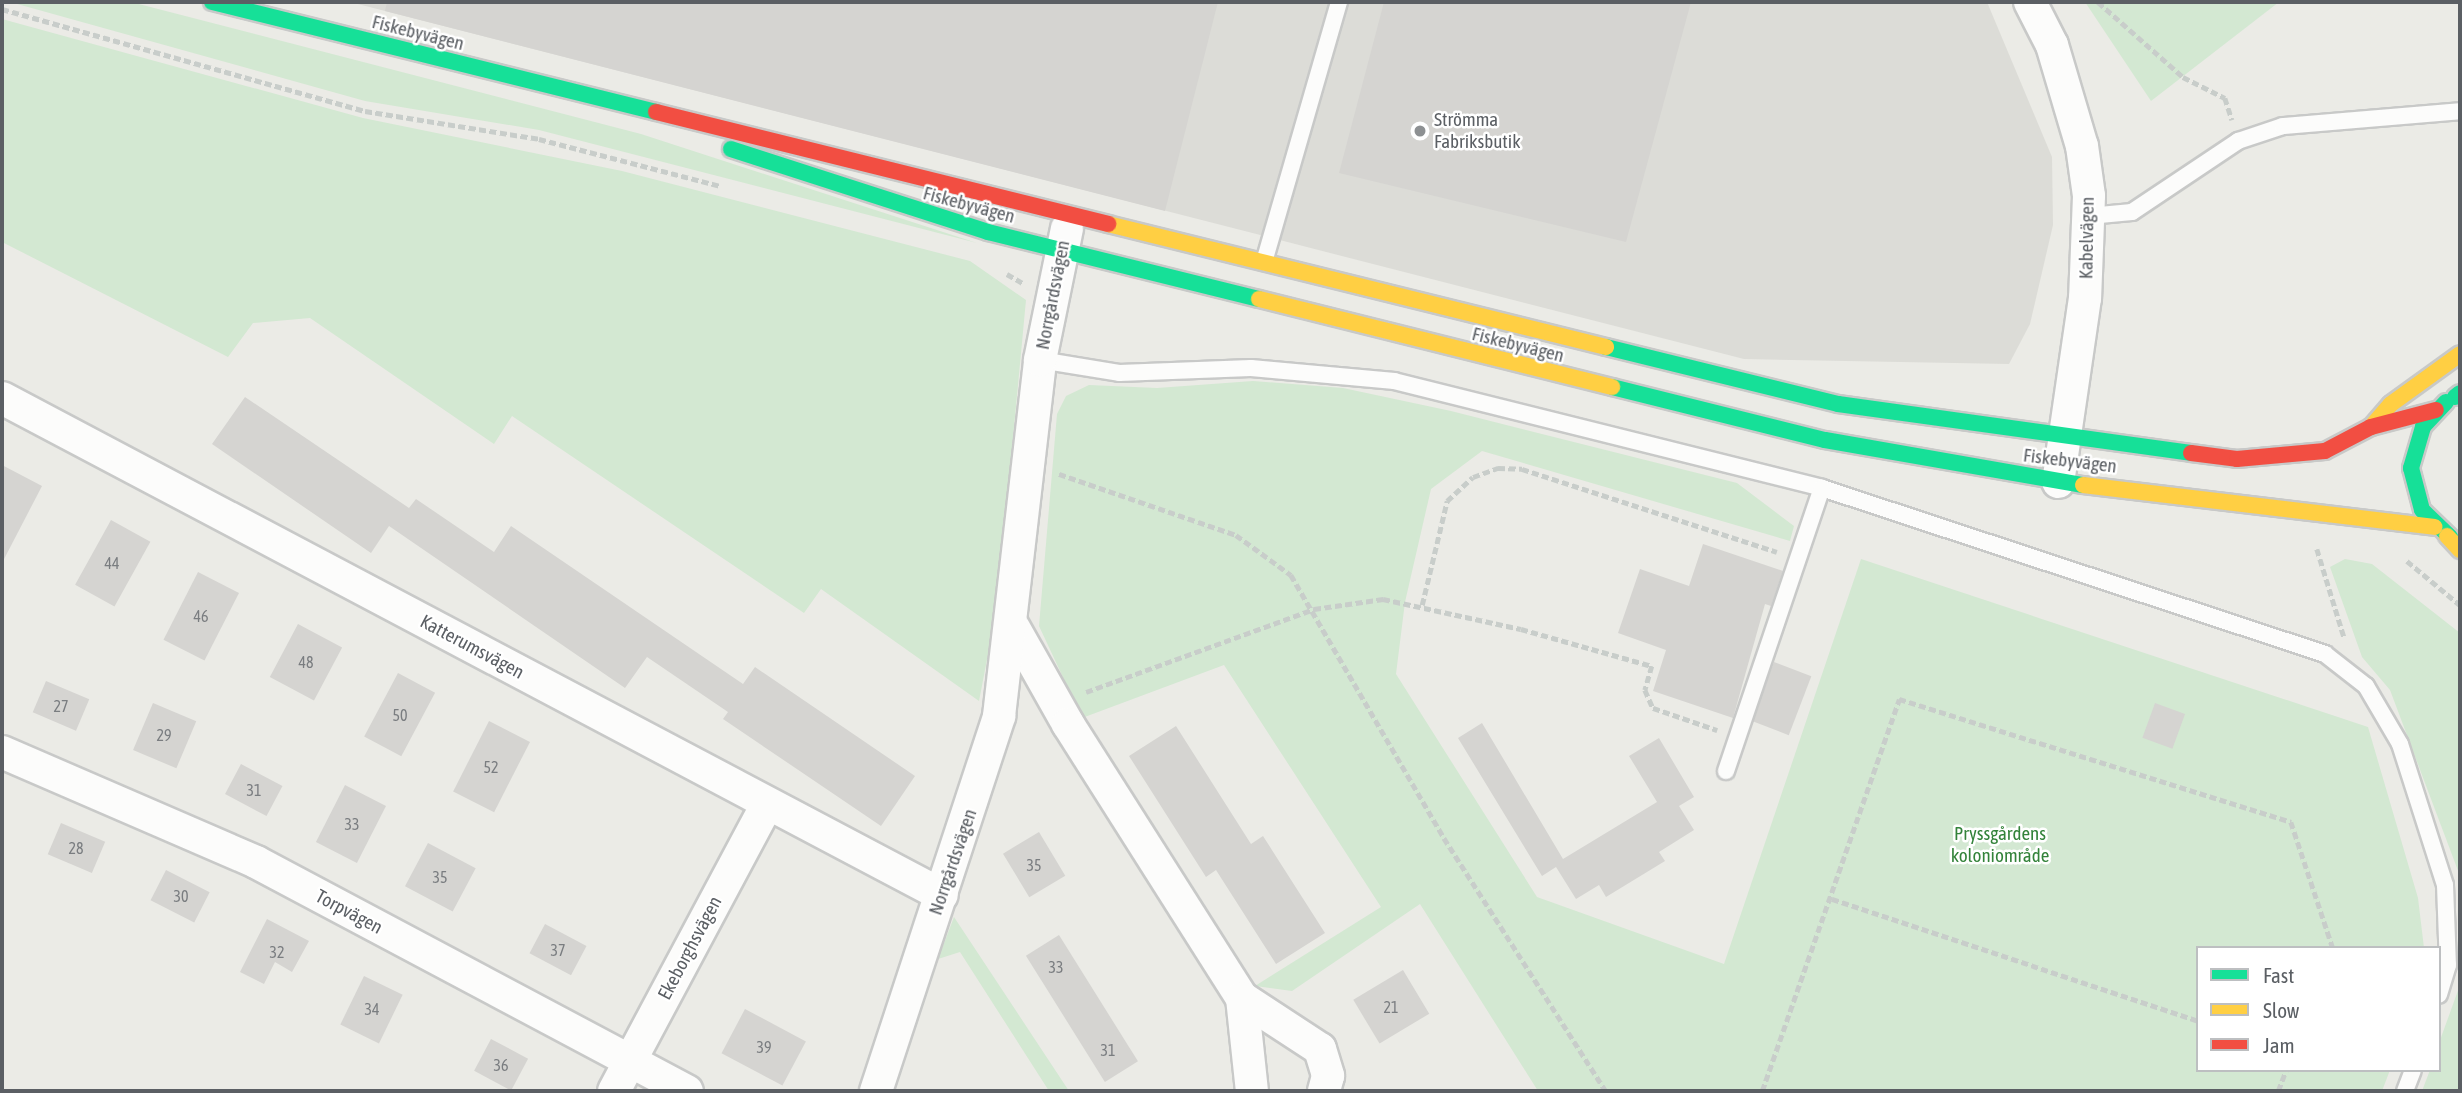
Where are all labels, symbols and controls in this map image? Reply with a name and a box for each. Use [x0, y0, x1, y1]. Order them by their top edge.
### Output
street label: Fiskebyvägen [370, 11, 466, 55]
place label: Strömma Fabriksbutik [1434, 109, 1521, 153]
marker: Strömma Fabriksbutik [1412, 123, 1428, 139]
street label: Fiskebyvägen [921, 182, 1017, 228]
street label: Kabelvägen [2075, 197, 2099, 279]
street label: Norrgårdsvägen [1031, 238, 1075, 352]
street label: Fiskebyvägen [1470, 323, 1566, 367]
street label: Fiskebyvägen [2022, 444, 2118, 478]
house number: 44 [104, 553, 120, 573]
house number: 46 [193, 606, 209, 626]
street label: Katterumsvägen [416, 610, 528, 684]
house number: 48 [298, 652, 314, 672]
house number: 27 [53, 696, 69, 716]
house number: 50 [392, 705, 408, 725]
house number: 29 [156, 725, 172, 745]
house number: 52 [483, 757, 499, 777]
house number: 31 [246, 780, 262, 800]
street label: Norrgårdsvägen [924, 806, 982, 918]
house number: 33 [344, 814, 360, 834]
park label: Pryssgårdens koloniområde [1951, 823, 2049, 867]
house number: 28 [68, 838, 84, 858]
house number: 35 [1026, 855, 1042, 875]
house number: 35 [432, 867, 448, 887]
street label: Torpvägen [312, 885, 386, 939]
house number: 30 [173, 886, 189, 906]
street label: Ekeborghsvägen [653, 892, 727, 1004]
house number: 37 [550, 940, 566, 960]
house number: 32 [269, 942, 285, 962]
legend [2196, 946, 2441, 1072]
house number: 33 [1048, 957, 1064, 977]
text: Fast [2263, 963, 2294, 987]
house number: 21 [1383, 997, 1399, 1017]
text: Slow [2263, 998, 2299, 1022]
house number: 34 [364, 999, 380, 1019]
text: Jam [2263, 1033, 2295, 1057]
house number: 39 [756, 1037, 772, 1057]
house number: 31 [1100, 1040, 1116, 1060]
house number: 36 [493, 1055, 509, 1075]

